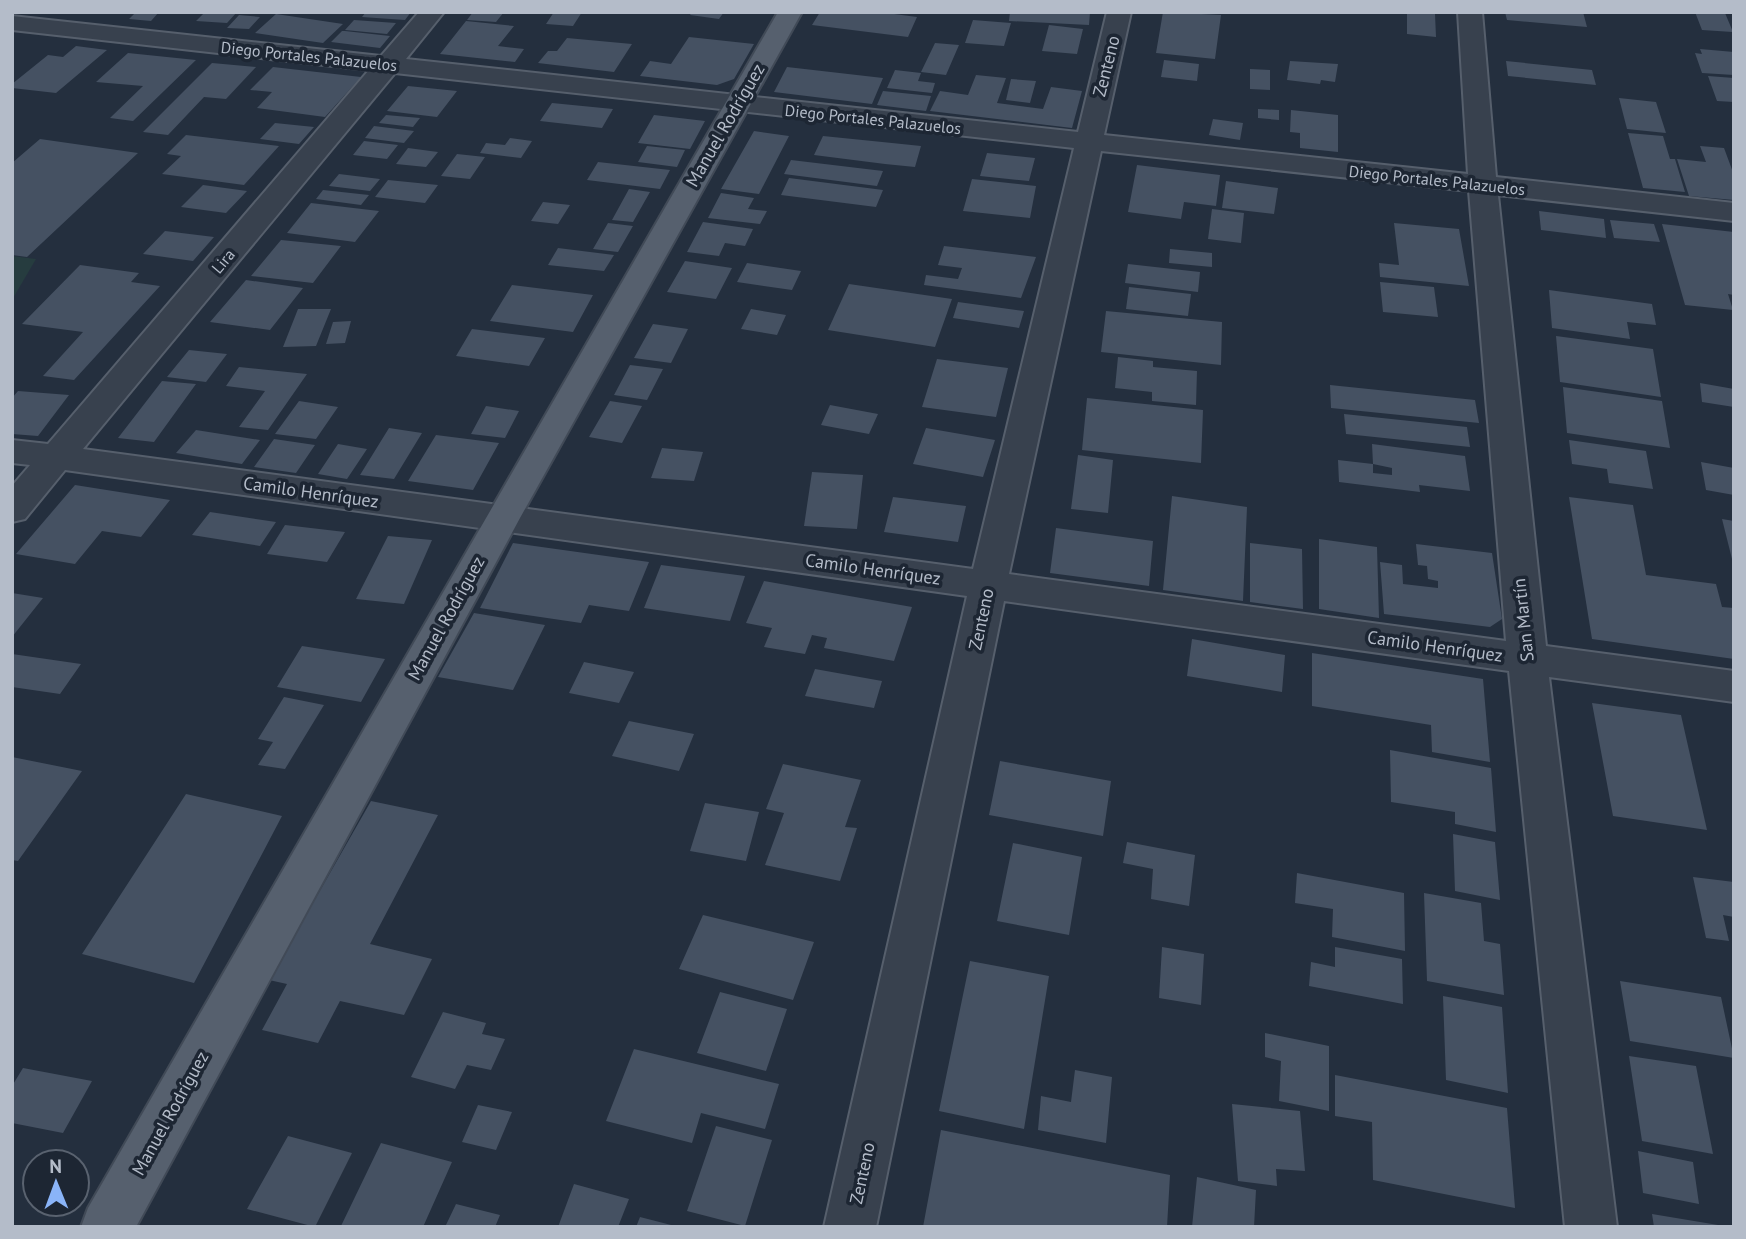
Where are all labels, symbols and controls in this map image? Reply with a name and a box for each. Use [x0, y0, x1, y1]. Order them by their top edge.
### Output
street label: Zenteno [1087, 33, 1125, 99]
street label: Diego Portales Palazuelos [220, 37, 398, 75]
street label: Manuel Rodríguez [680, 59, 770, 191]
street label: Diego Portales Palazuelos [784, 100, 962, 138]
street label: Diego Portales Palazuelos [1348, 161, 1526, 199]
street label: Lira [207, 245, 239, 277]
street label: Camilo Henríquez [242, 471, 380, 513]
street label: Camilo Henríquez [804, 548, 942, 590]
street label: Manuel Rodríguez [402, 552, 490, 684]
street label: San Martín [1507, 577, 1539, 663]
street label: Zenteno [963, 586, 999, 652]
street label: Camilo Henríquez [1366, 625, 1504, 667]
street label: Manuel Rodríguez [126, 1047, 214, 1179]
street label: Zenteno [844, 1140, 880, 1206]
north arrow [21, 1148, 91, 1218]
text: N [49, 1154, 62, 1178]

